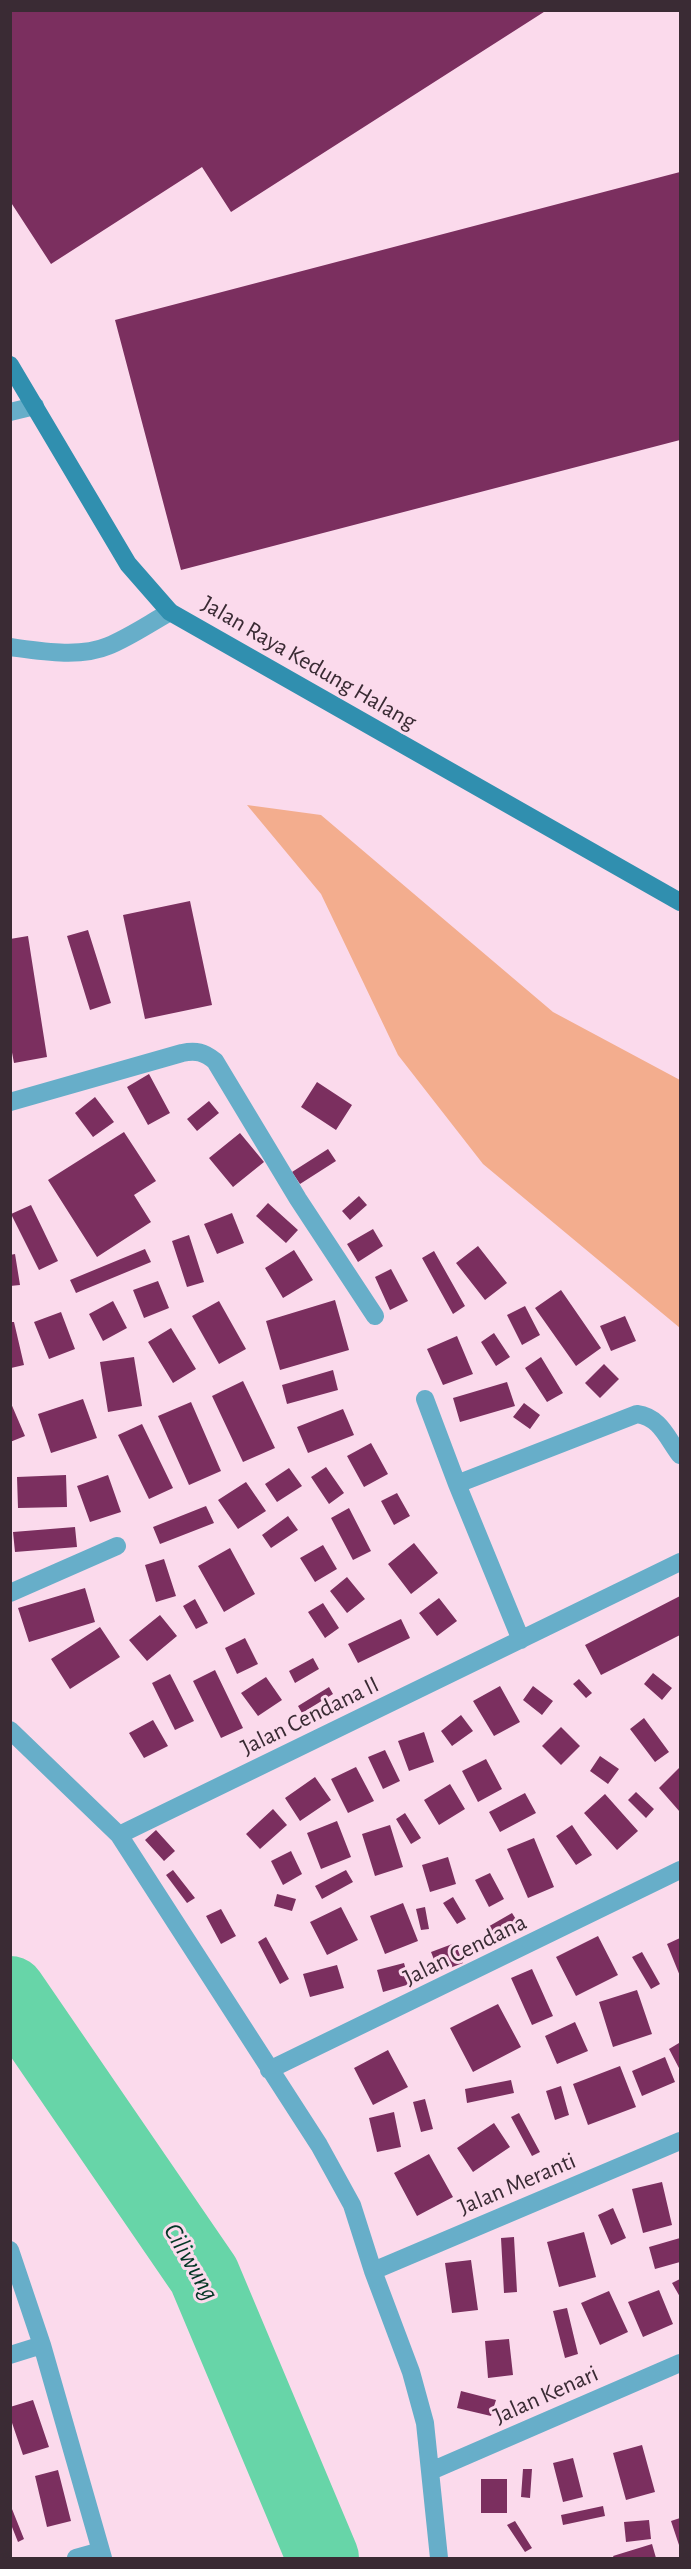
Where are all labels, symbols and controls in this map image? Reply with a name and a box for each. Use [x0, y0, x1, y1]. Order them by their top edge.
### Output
street label: Jalan Raya Kedung Halang [196, 590, 422, 736]
street label: Jalan Cendana II [236, 1670, 384, 1762]
street label: Jalan Cendana [399, 1908, 531, 1992]
street label: Jalan Meranti [454, 2146, 580, 2222]
water label: Ciliwung [156, 2218, 226, 2306]
street label: Jalan Kenari [489, 2359, 603, 2431]

